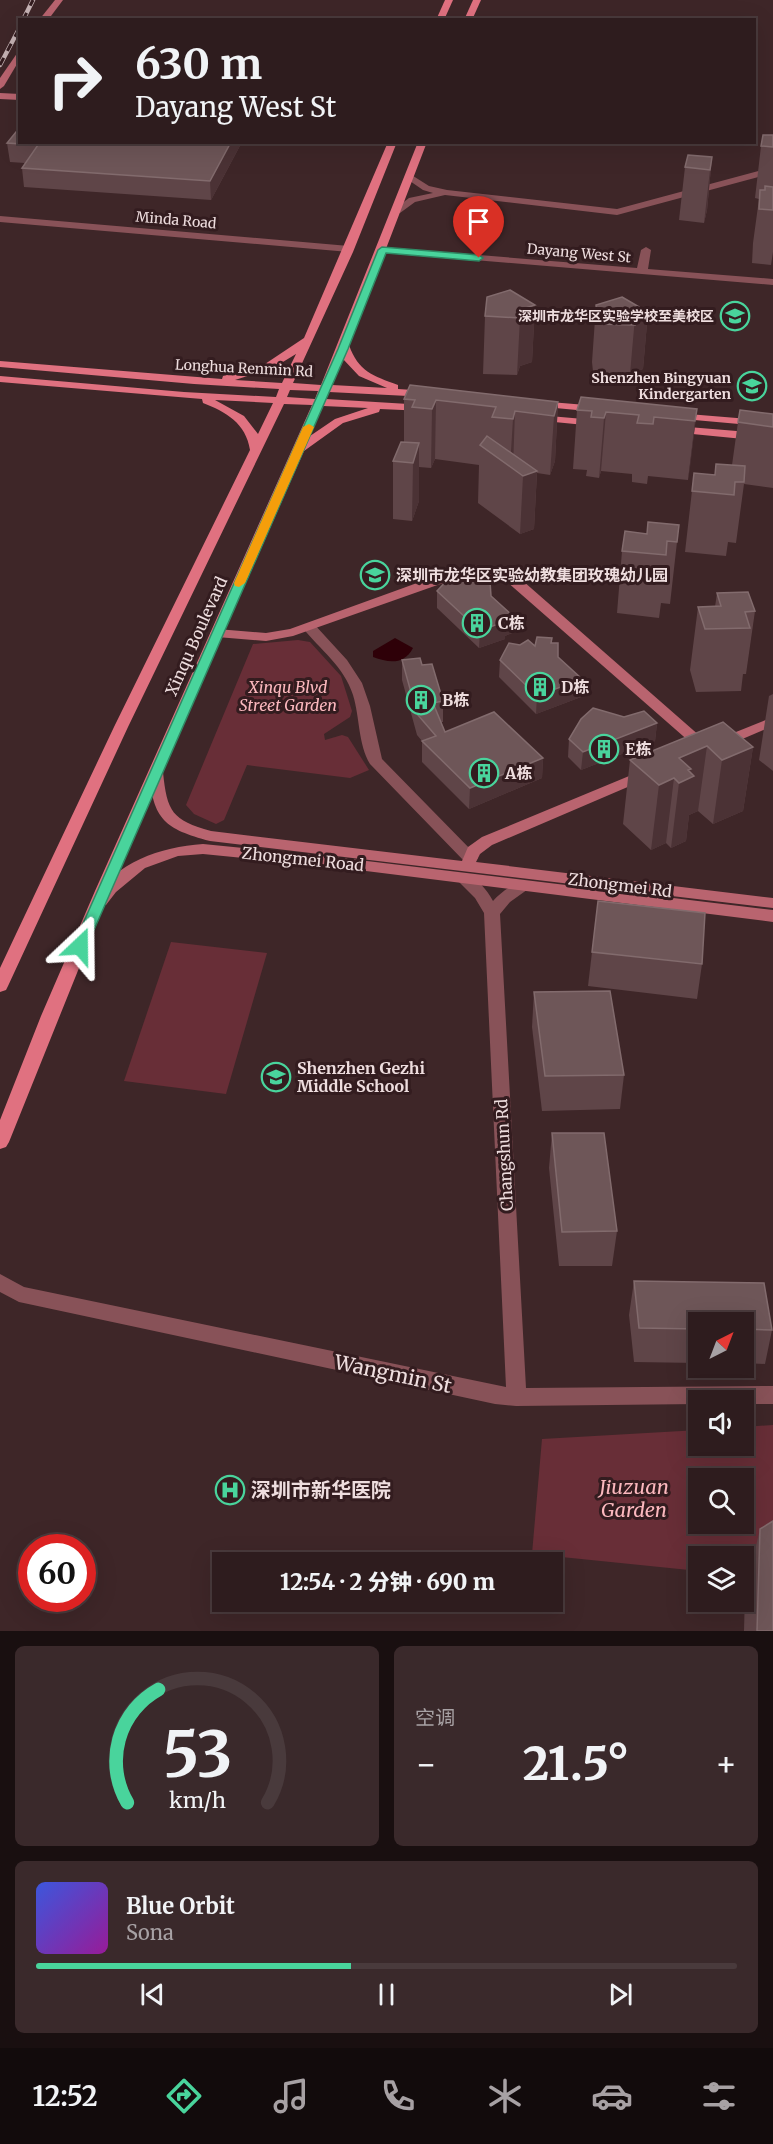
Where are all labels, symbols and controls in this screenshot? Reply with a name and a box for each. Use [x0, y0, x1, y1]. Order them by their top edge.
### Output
text: 630 m [135, 38, 262, 90]
icon: right [36, 42, 114, 120]
text: Dayang West St [135, 90, 336, 124]
pin [453, 196, 504, 258]
icon: arrive [462, 205, 495, 238]
street label: Minda Road [135, 208, 218, 233]
street label: Dayang West St [526, 239, 632, 267]
school or university icon: 深圳市龙华区实验学校至美校区 [719, 300, 751, 332]
place label: 深圳市龙华区实验学校至美校区 [518, 307, 714, 325]
street label: Longhua Renmin Rd [174, 355, 314, 381]
place label: Shenzhen Bingyuan Kindergarten [591, 369, 731, 403]
school or university icon: Shenzhen Bingyuan Kindergarten [736, 370, 768, 402]
school or university icon: 深圳市龙华区实验幼教集团玫瑰幼儿园 [359, 559, 391, 591]
place label: 深圳市龙华区实验幼教集团玫瑰幼儿园 [396, 565, 668, 585]
street label: Xinqu Boulevard [161, 573, 231, 699]
building icon: C栋 [461, 607, 493, 639]
place label: C栋 [498, 613, 525, 633]
building icon: D栋 [524, 671, 556, 703]
park label: Xinqu Blvd Street Garden [239, 677, 337, 715]
place label: D栋 [561, 677, 589, 697]
building icon: B栋 [405, 684, 437, 716]
place label: B栋 [442, 690, 469, 710]
building icon: E栋 [588, 733, 620, 765]
place label: E栋 [625, 739, 651, 759]
building icon: A栋 [468, 757, 500, 789]
place label: A栋 [504, 763, 532, 783]
street label: Zhongmei Road [241, 843, 365, 875]
street label: Zhongmei Rd [567, 869, 673, 901]
position arrow [48, 914, 112, 978]
place label: Shenzhen Gezhi Middle School [297, 1058, 426, 1096]
school or university icon: Shenzhen Gezhi Middle School [260, 1061, 292, 1093]
street label: Changshun Rd [491, 1098, 517, 1212]
north arrow [688, 1312, 754, 1378]
map controls [688, 1312, 754, 1612]
street label: Wangmin St [331, 1349, 454, 1398]
button: sound [688, 1390, 754, 1456]
button: search [688, 1468, 754, 1534]
hospital icon: 深圳市新华医院 [214, 1474, 246, 1506]
park label: Jiuzuan Garden [597, 1474, 669, 1522]
place label: 深圳市新华医院 [251, 1477, 391, 1502]
speed limit sign: 60 [18, 1534, 96, 1612]
button: layers [688, 1546, 754, 1612]
text: 12:54 · 2 分钟 · 690 m [280, 1568, 495, 1596]
text: 空调 [415, 1705, 455, 1730]
text: 53 [162, 1716, 232, 1794]
text: 21.5° [523, 1736, 629, 1792]
text: − [415, 1744, 437, 1785]
text: + [715, 1744, 737, 1785]
text: km/h [169, 1787, 225, 1814]
text: Blue Orbit [126, 1892, 235, 1920]
text: Sona [126, 1920, 174, 1945]
icon: previous [136, 1978, 169, 2011]
icon: pause [370, 1978, 403, 2011]
icon: next [604, 1978, 637, 2011]
icon: directions [163, 2075, 205, 2117]
icon: music [270, 2075, 312, 2117]
icon: phone [377, 2075, 419, 2117]
icon: climate [484, 2075, 526, 2117]
icon: car [591, 2075, 633, 2117]
icon: filters [698, 2075, 740, 2117]
text: 12:52 [33, 2079, 98, 2113]

